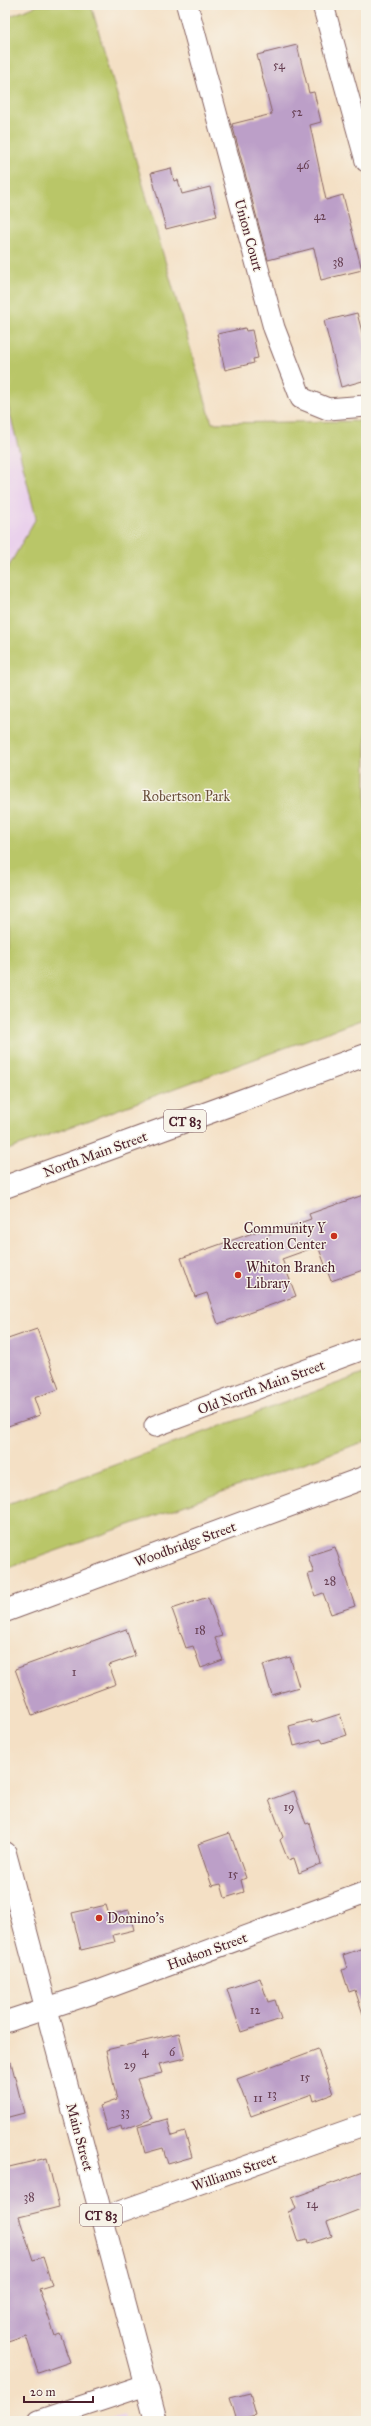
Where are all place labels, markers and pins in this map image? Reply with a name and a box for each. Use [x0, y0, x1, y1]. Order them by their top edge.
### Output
place label: Community Y Recreation Center [222, 1220, 327, 1253]
marker: Community Y Recreation Center [329, 1231, 339, 1241]
place label: Whiton Branch Library [246, 1259, 336, 1292]
marker: Whiton Branch Library [233, 1270, 243, 1280]
place label: Domino's [107, 1910, 164, 1927]
marker: Domino's [94, 1913, 104, 1923]

